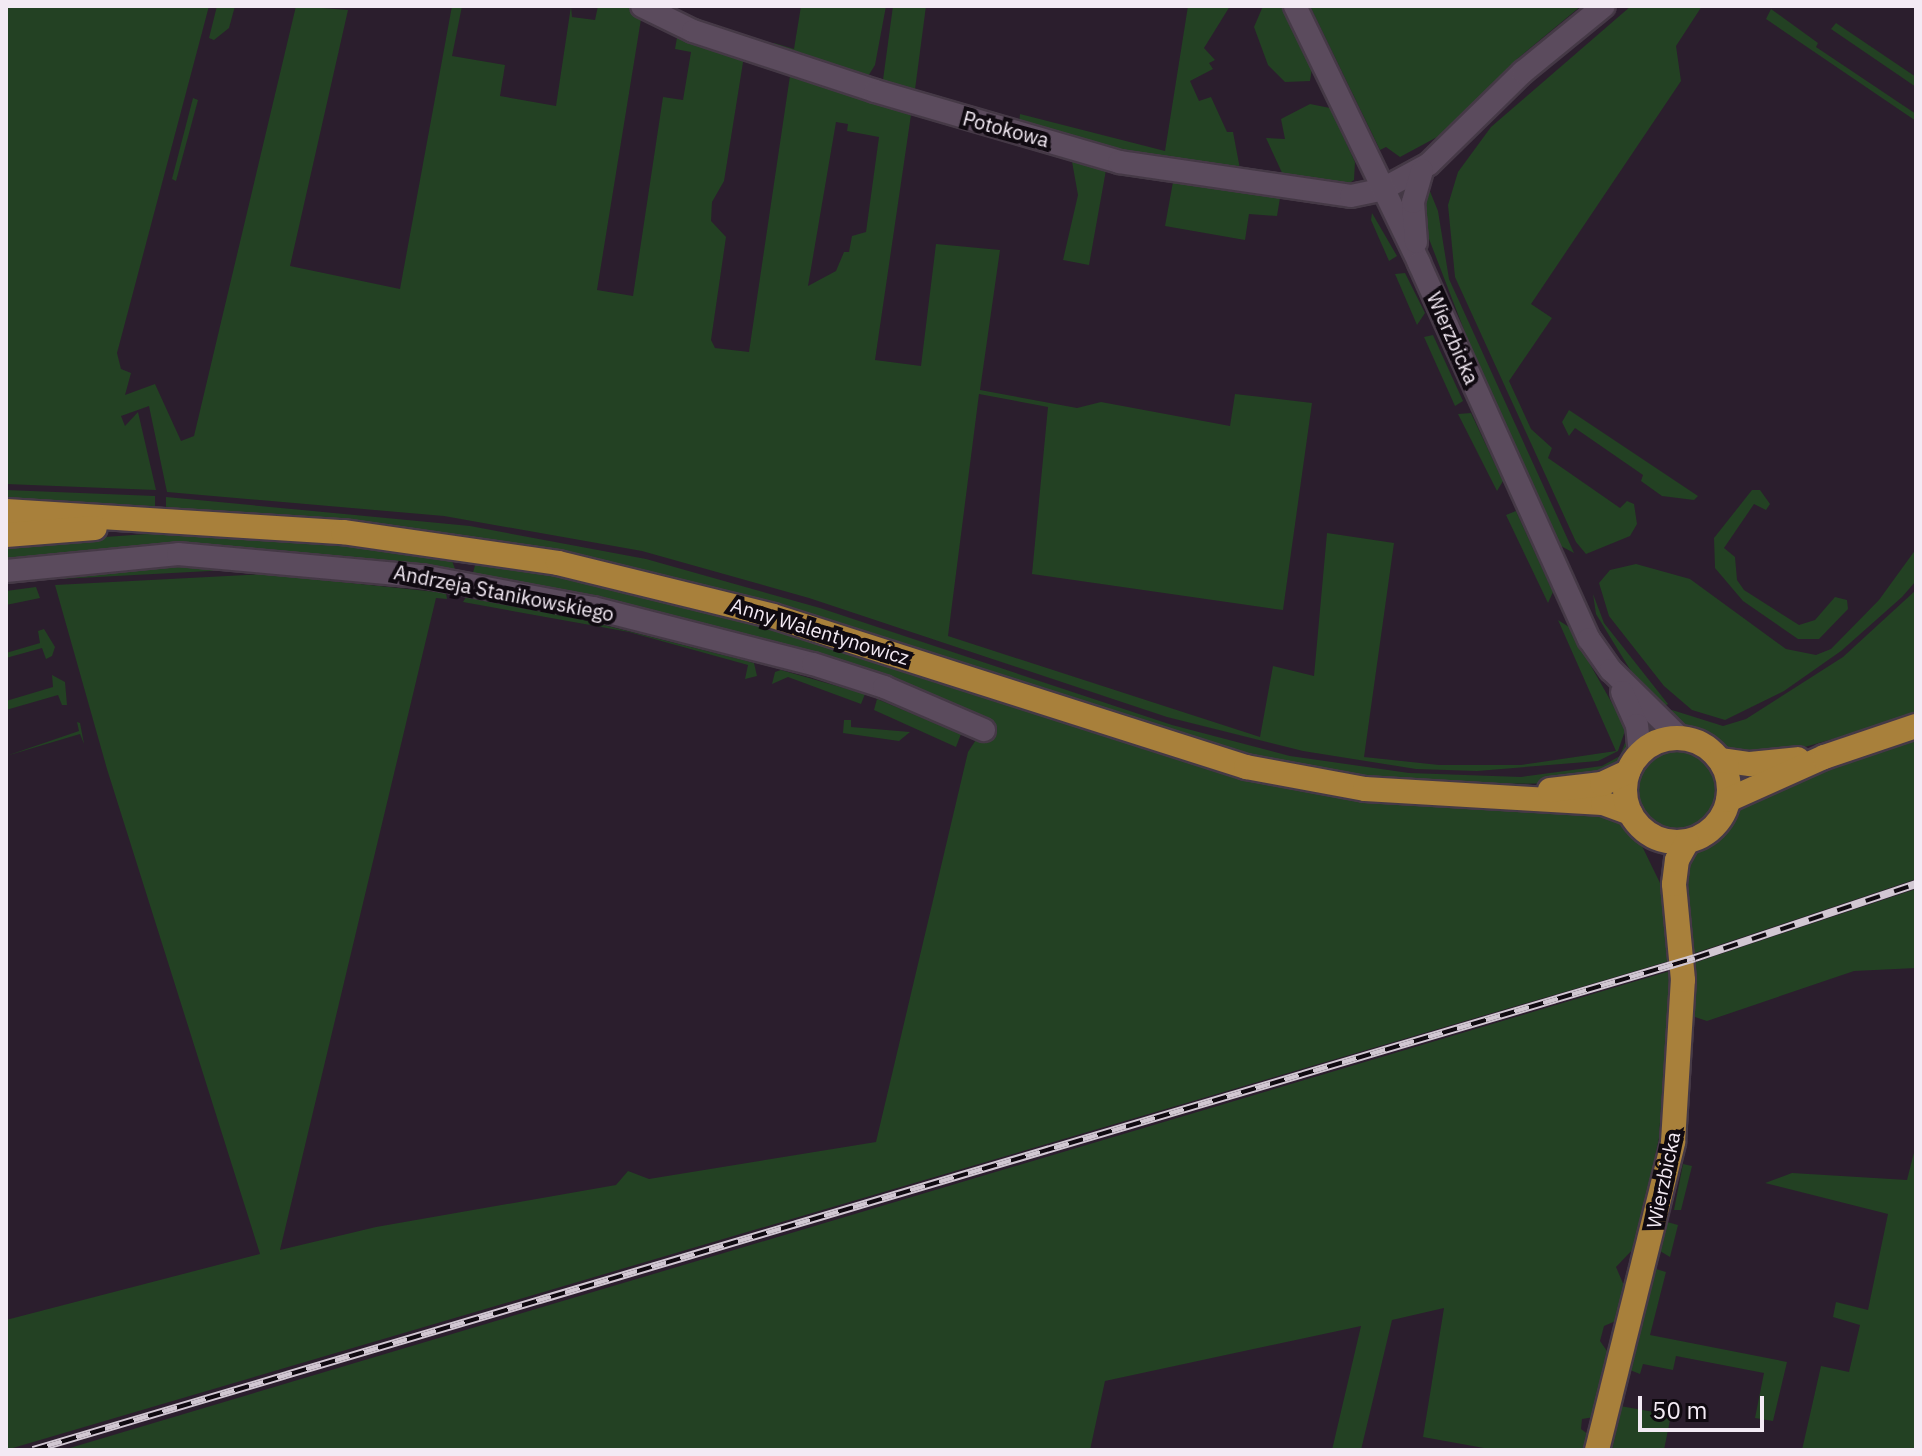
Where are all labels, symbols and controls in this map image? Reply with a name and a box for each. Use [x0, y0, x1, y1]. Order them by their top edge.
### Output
street label: Potokowa [960, 106, 1052, 152]
street label: Wierzbicka [1422, 288, 1484, 388]
street label: Andrzeja Stanikowskiego [392, 560, 616, 626]
street label: Anny Walentynowicz [728, 592, 912, 670]
street label: Wierzbicka [1641, 1129, 1685, 1231]
scale bar [1642, 1380, 1768, 1430]
text: 50 m [1652, 1394, 1707, 1426]

